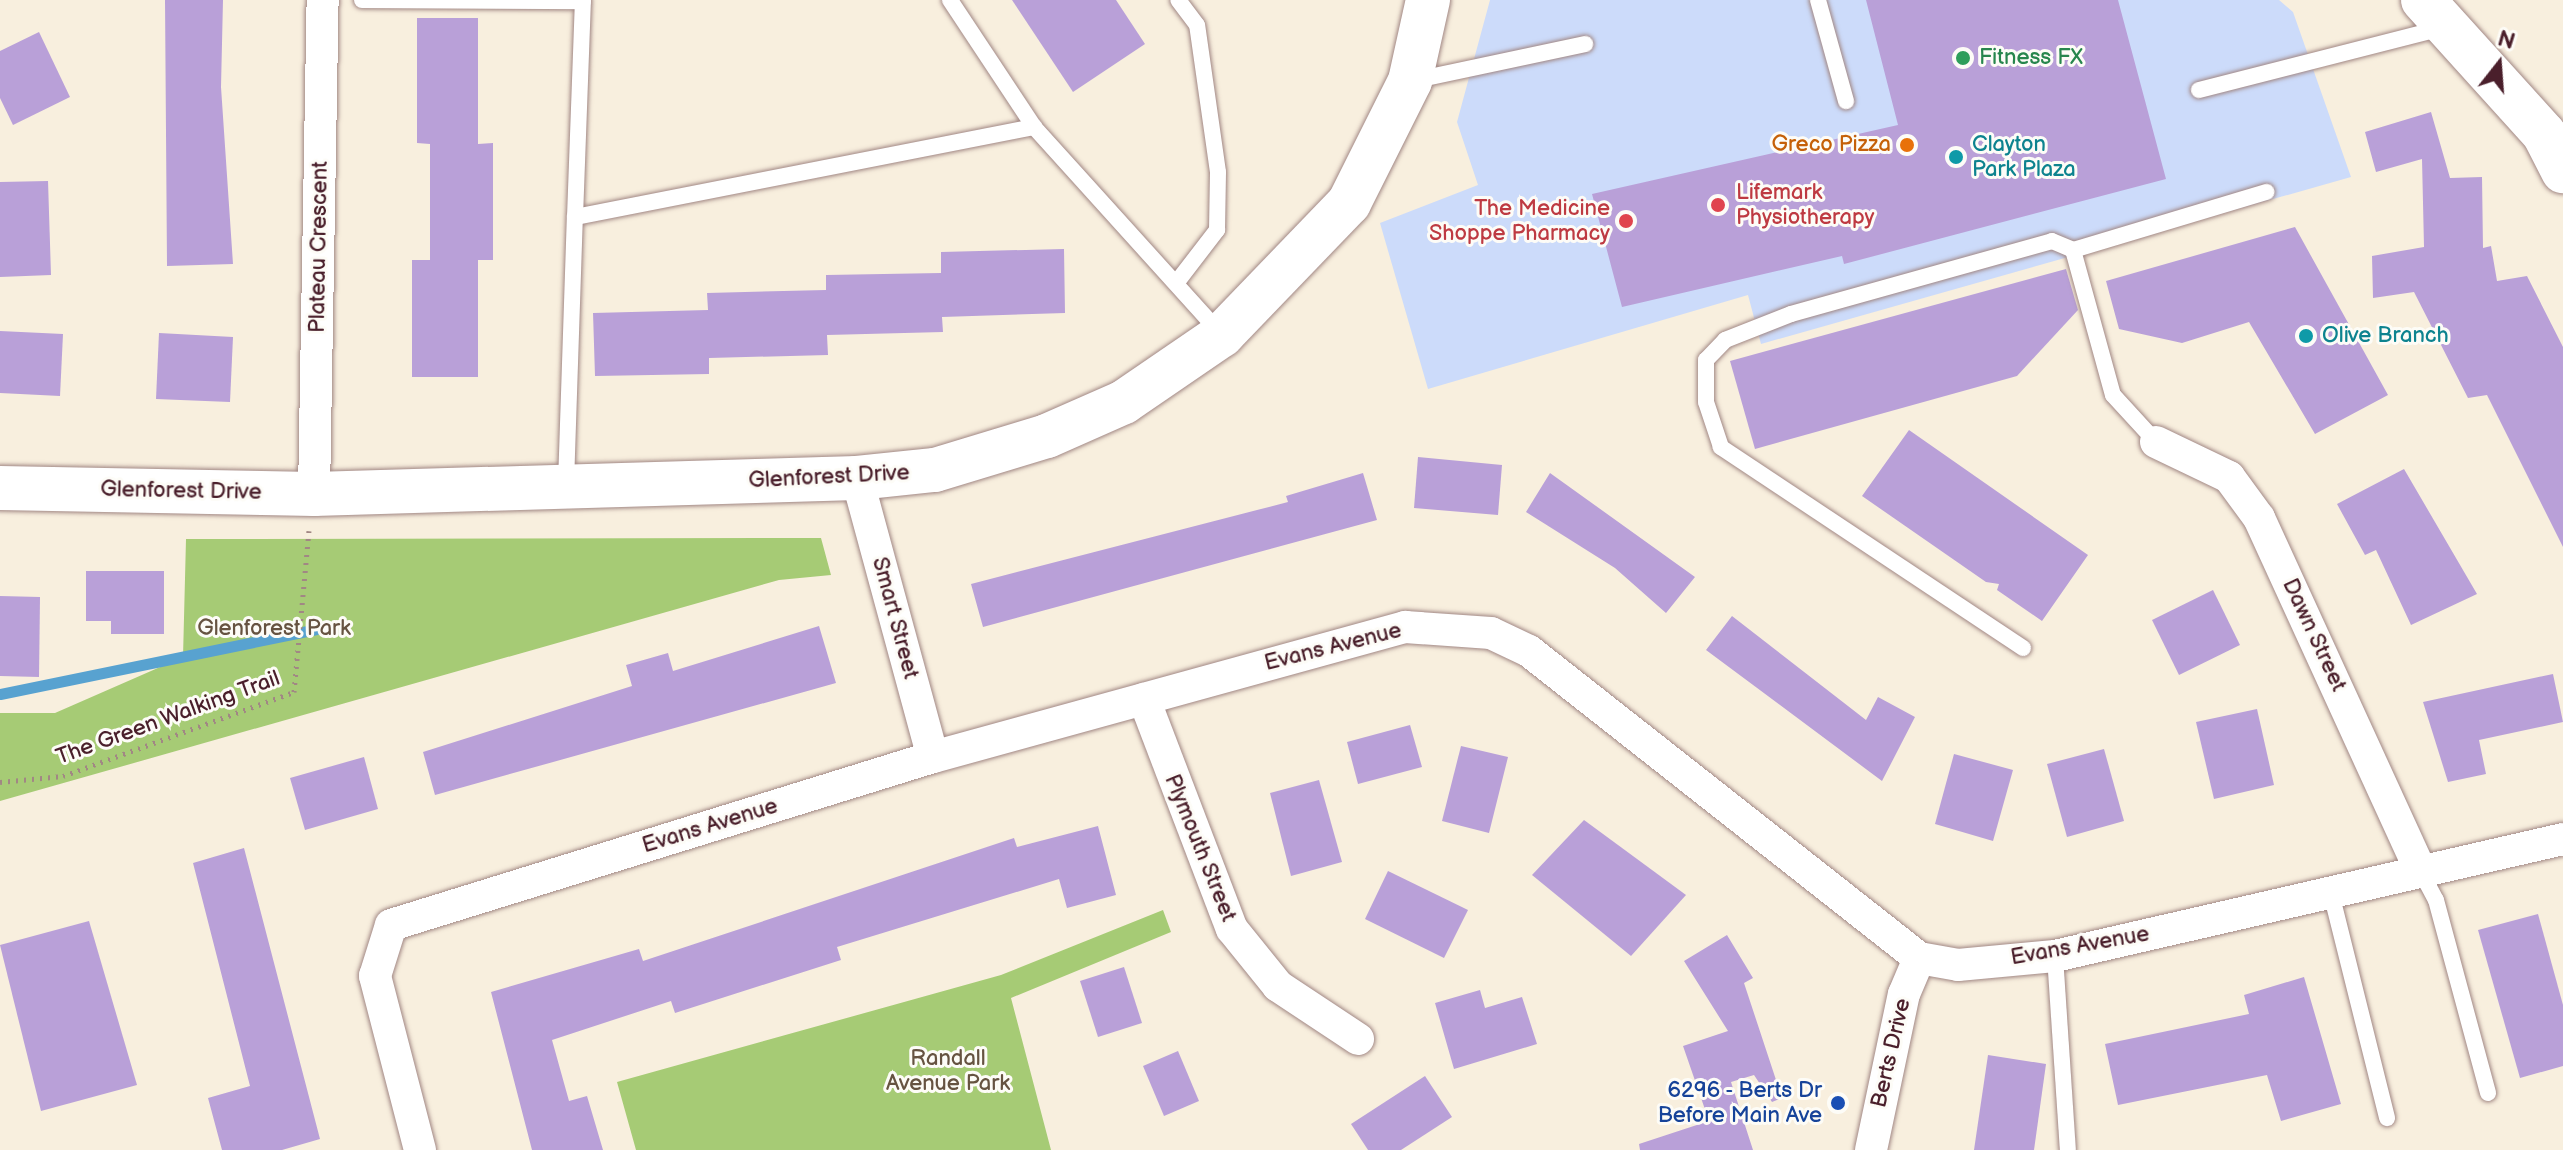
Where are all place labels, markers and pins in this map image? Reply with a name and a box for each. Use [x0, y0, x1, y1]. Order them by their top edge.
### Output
place label: Fitness FX [1979, 45, 2083, 71]
marker: Fitness FX [1954, 49, 1972, 67]
place label: Clayton Park Plaza [1972, 131, 2076, 182]
place label: Greco Pizza [1772, 132, 1891, 158]
marker: Greco Pizza [1898, 136, 1916, 154]
marker: Clayton Park Plaza [1947, 148, 1965, 166]
place label: Lifemark Physiotherapy [1736, 179, 1874, 230]
marker: Lifemark Physiotherapy [1707, 194, 1729, 216]
place label: The Medicine Shoppe Pharmacy [1429, 195, 1610, 246]
marker: The Medicine Shoppe Pharmacy [1617, 212, 1635, 230]
place label: Olive Branch [2322, 323, 2449, 349]
marker: Olive Branch [2297, 327, 2315, 345]
place label: 6296 - Berts Dr Before Main Ave [1658, 1077, 1822, 1128]
marker: 6296 - Berts Dr Before Main Ave [1829, 1094, 1847, 1112]

